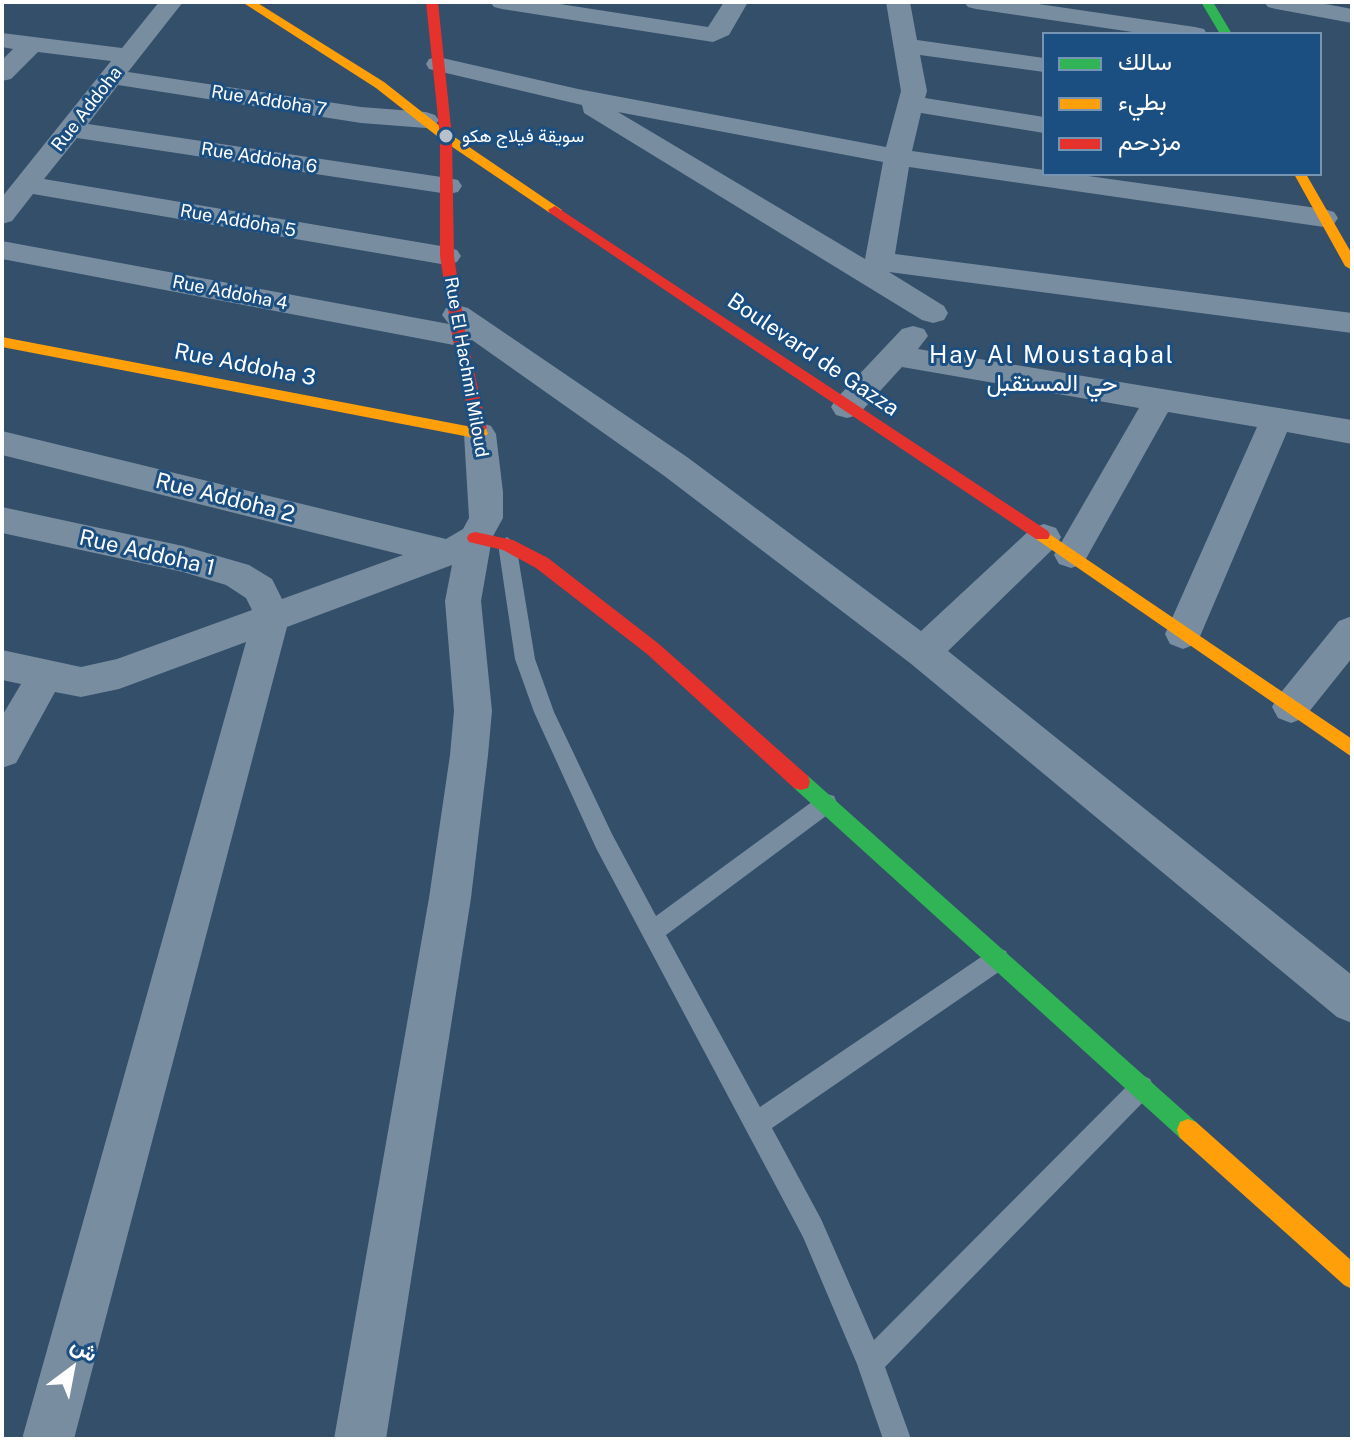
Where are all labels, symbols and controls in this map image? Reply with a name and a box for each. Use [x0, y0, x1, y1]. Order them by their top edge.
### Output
legend [1042, 32, 1322, 176]
text: سالك [1118, 47, 1172, 75]
street label: Rue Addoha [47, 62, 127, 156]
street label: Rue Addoha 7 [210, 81, 328, 121]
text: بطيء [1118, 87, 1167, 115]
place label: سويقة فيلاج هكو [462, 125, 584, 147]
marker: سويقة فيلاج هكو [437, 127, 455, 145]
text: مزدحم [1118, 127, 1181, 155]
street label: Rue Addoha 6 [199, 138, 319, 178]
street label: Rue Addoha 5 [178, 200, 298, 242]
street label: Rue Addoha 4 [170, 271, 290, 315]
street label: Rue El Hachmi Miloud [439, 275, 493, 459]
street label: Boulevard de Gazza [722, 288, 904, 422]
street label: Rue Addoha 3 [172, 338, 318, 392]
district label: Hay Al Moustaqbal حي المستقبل [929, 342, 1175, 398]
street label: Rue Addoha 2 [153, 468, 297, 528]
street label: Rue Addoha 1 [77, 525, 217, 581]
north arrow [32, 1329, 112, 1409]
text: ش [67, 1331, 103, 1367]

